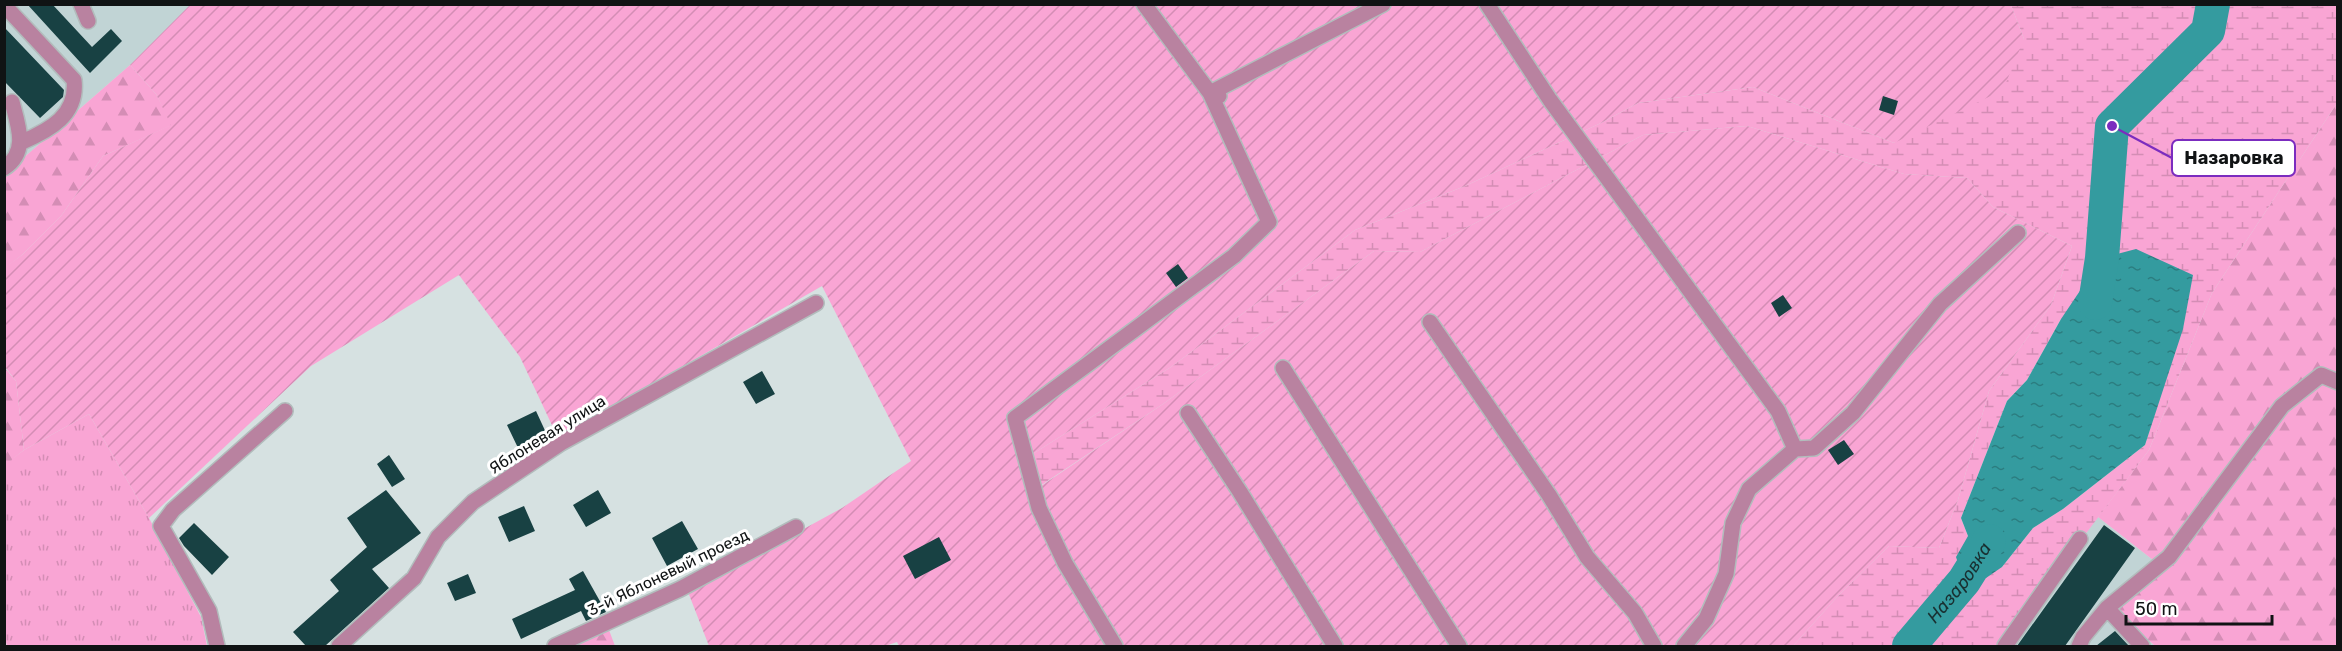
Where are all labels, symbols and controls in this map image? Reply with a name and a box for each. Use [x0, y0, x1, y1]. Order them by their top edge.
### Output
callout: Назаровка [2172, 140, 2295, 176]
text: Назаровка [2184, 147, 2284, 169]
street label: Яблоневая улица [486, 391, 609, 478]
street label: 3-й Яблоневый проезд [585, 525, 752, 620]
water label: Назаровка [1922, 538, 1996, 627]
scale bar [2126, 588, 2272, 626]
text: 50 m [2135, 598, 2178, 620]

